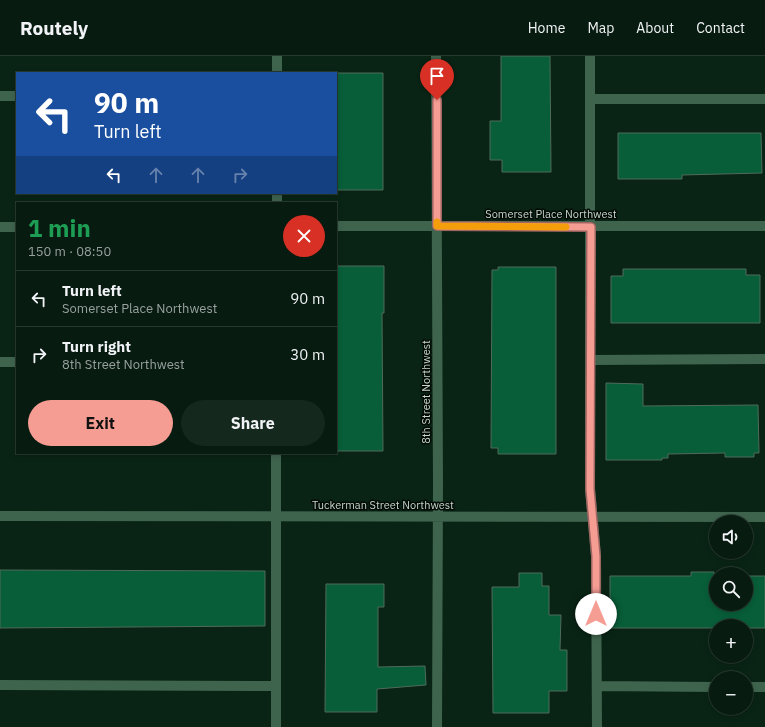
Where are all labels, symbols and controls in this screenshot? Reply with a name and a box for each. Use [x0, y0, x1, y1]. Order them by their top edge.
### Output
text: Routely [20, 16, 88, 40]
text: Home [528, 19, 565, 37]
text: Map [587, 19, 614, 37]
text: About [636, 19, 674, 37]
text: Contact [696, 19, 745, 37]
pin [420, 59, 454, 100]
icon: arrive [426, 65, 448, 87]
text: 90 m [94, 84, 159, 121]
icon: left [28, 88, 80, 140]
text: Turn left [94, 120, 162, 143]
icon: left [103, 164, 125, 186]
icon: ahead [145, 164, 167, 186]
icon: ahead [187, 164, 209, 186]
icon: right [229, 164, 251, 186]
street label: Somerset Place Northwest [485, 207, 617, 221]
text: 1 min [28, 212, 91, 244]
button: close [283, 215, 325, 257]
text: 150 m · 08:50 [28, 243, 111, 260]
text: Turn left [62, 281, 122, 300]
icon: left [28, 288, 50, 310]
text: 90 m [290, 289, 325, 308]
text: Somerset Place Northwest [62, 300, 217, 317]
text: Turn right [62, 337, 131, 356]
street label: 8th Street Northwest [419, 340, 433, 444]
icon: right [28, 344, 50, 366]
text: 30 m [290, 345, 325, 364]
text: 8th Street Northwest [62, 356, 185, 373]
button: Exit [28, 400, 173, 446]
button: Share [181, 400, 325, 446]
street label: Tuckerman Street Northwest [312, 498, 454, 512]
map controls [709, 515, 753, 715]
button: sound [709, 515, 753, 559]
button: search [709, 567, 753, 611]
position arrow [575, 593, 617, 635]
button: + [709, 619, 753, 663]
button: − [709, 671, 753, 715]

